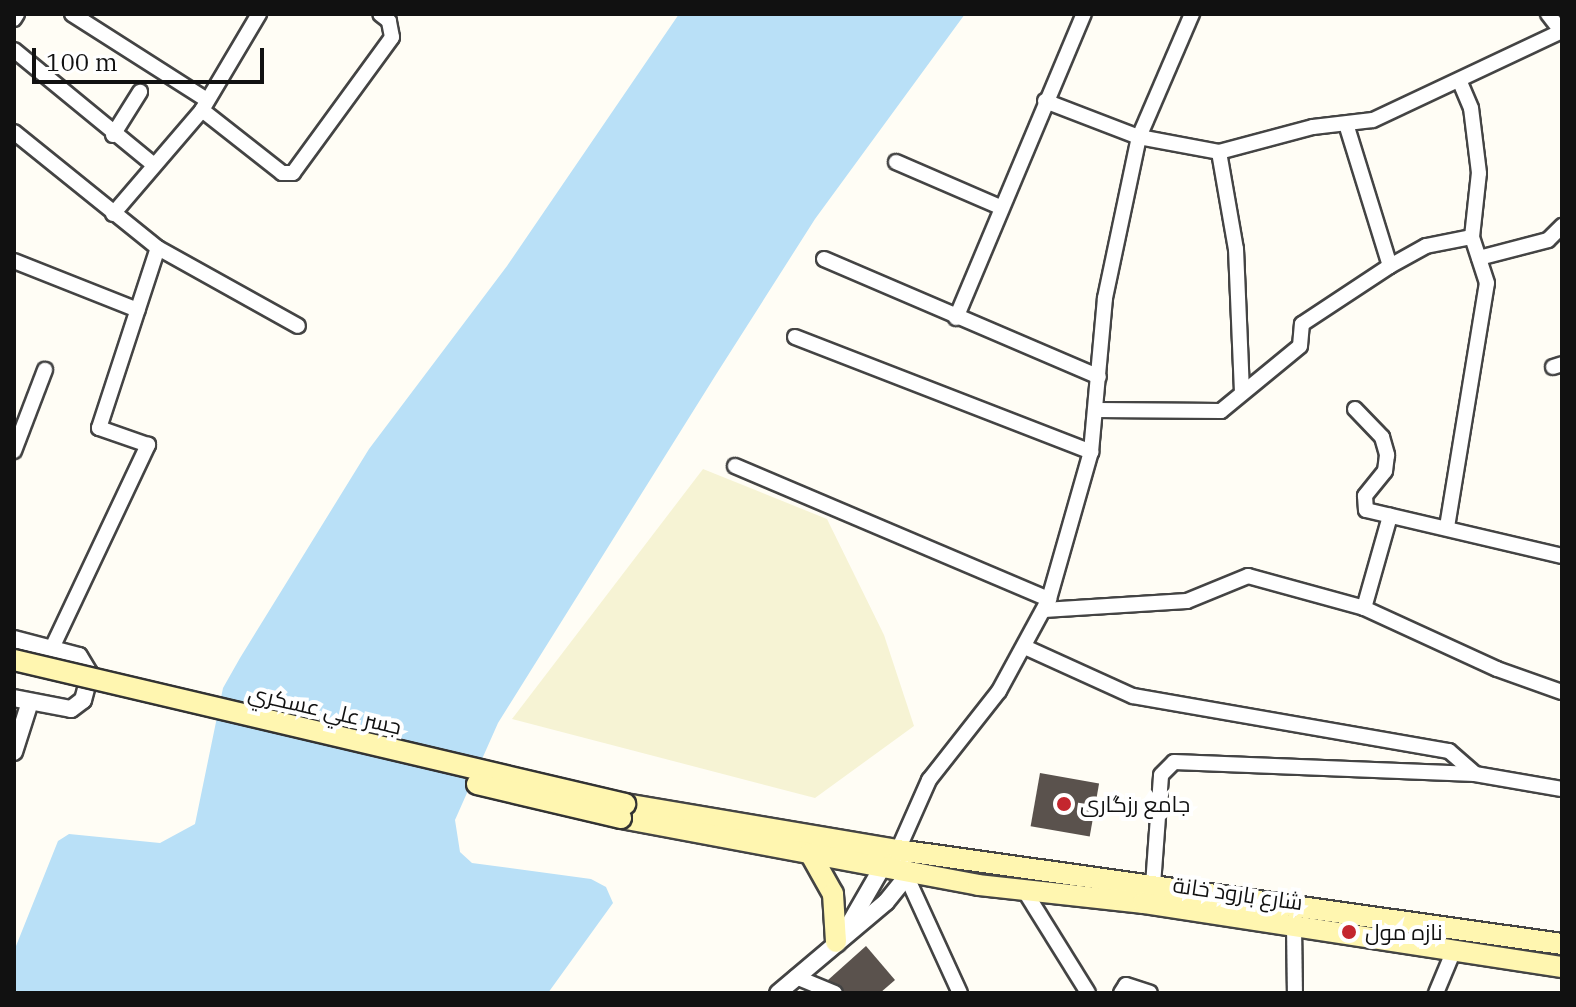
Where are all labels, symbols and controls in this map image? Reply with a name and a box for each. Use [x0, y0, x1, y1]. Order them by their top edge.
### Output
scale bar [36, 32, 268, 82]
text: 100 m [46, 46, 118, 78]
street label: جسر علي عسكري [246, 679, 404, 739]
place label: جامع رزگاری [1080, 791, 1190, 817]
marker: جامع رزگاری [1055, 795, 1073, 813]
street label: شارع بارود خانة [1171, 871, 1305, 915]
place label: نازه مول [1365, 919, 1443, 945]
marker: نازه مول [1340, 923, 1358, 941]

